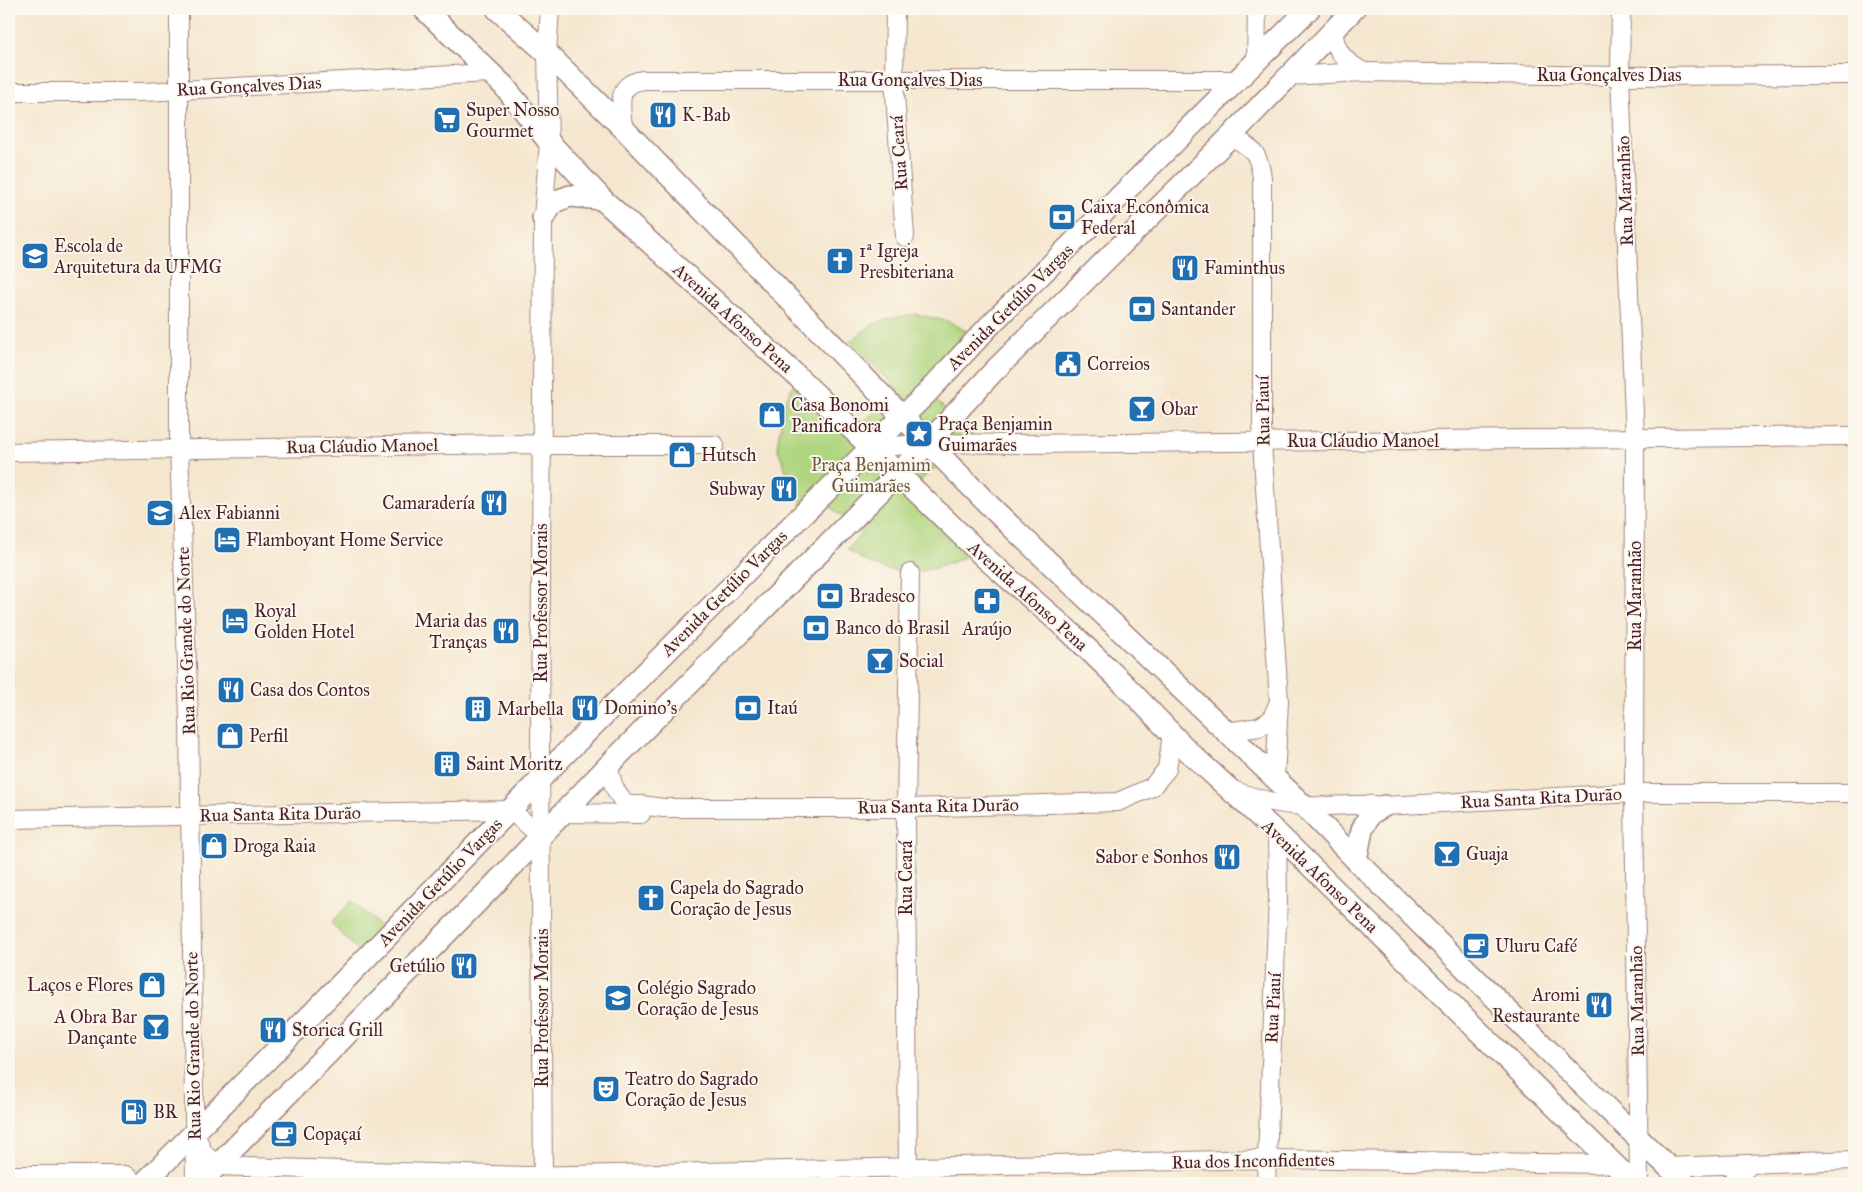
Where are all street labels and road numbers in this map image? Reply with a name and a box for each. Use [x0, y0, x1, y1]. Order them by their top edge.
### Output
street label: Rua Gonçalves Dias [1536, 64, 1682, 86]
street label: Rua Gonçalves Dias [837, 69, 983, 91]
street label: Rua Gonçalves Dias [176, 71, 322, 101]
street label: Rua Ceará [885, 114, 913, 191]
street label: Rua Maranhão [1612, 135, 1638, 247]
street label: Avenida Getúlio Vargas [941, 239, 1079, 376]
street label: Avenida Afonso Pena [668, 258, 798, 378]
street label: Rua Piauí [1251, 374, 1275, 447]
street label: Rua Cláudio Manoel [1287, 430, 1439, 452]
street label: Rua Cláudio Manoel [286, 434, 438, 458]
street label: Rua Professor Morais [530, 523, 552, 683]
street label: Avenida Getúlio Vargas [655, 525, 793, 662]
street label: Avenida Afonso Pena [963, 536, 1093, 656]
street label: Rua Maranhão [1624, 541, 1646, 651]
street label: Rua Rio Grande do Norte [172, 546, 200, 736]
street label: Rua Santa Rita Durão [1460, 783, 1622, 813]
street label: Rua Santa Rita Durão [857, 794, 1019, 818]
street label: Rua Santa Rita Durão [199, 802, 361, 826]
street label: Avenida Getúlio Vargas [372, 813, 508, 952]
street label: Avenida Afonso Pena [1256, 814, 1383, 938]
street label: Rua Ceará [895, 840, 917, 916]
street label: Rua Professor Morais [531, 928, 553, 1088]
street label: Rua Maranhão [1625, 945, 1649, 1057]
street label: Rua Rio Grande do Norte [180, 951, 206, 1141]
street label: Rua Piauí [1260, 971, 1286, 1044]
street label: Rua dos Inconfidentes [1171, 1149, 1335, 1173]

